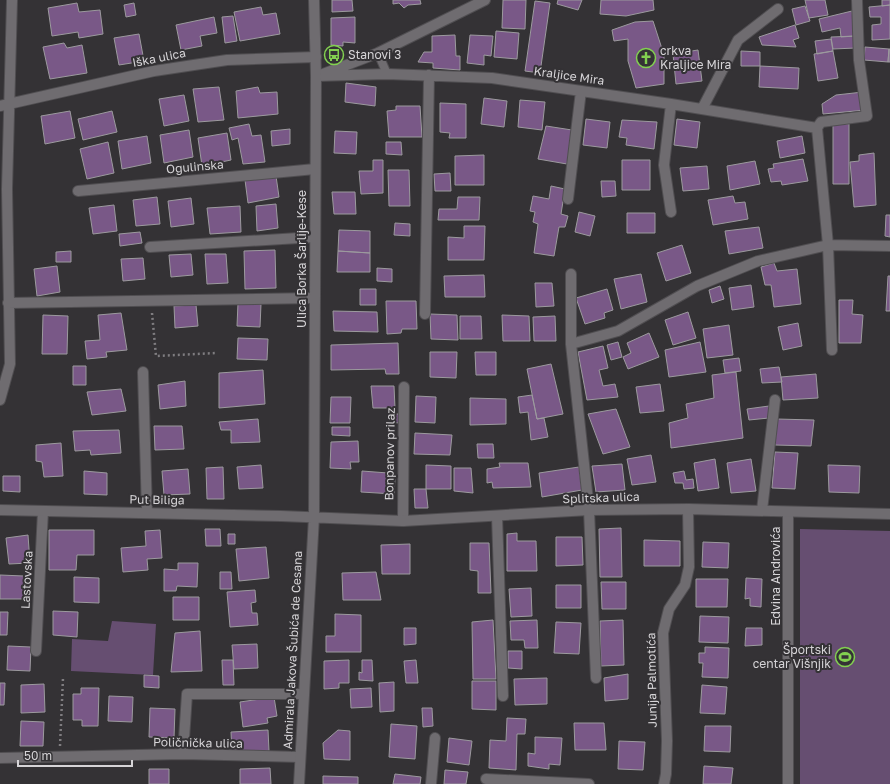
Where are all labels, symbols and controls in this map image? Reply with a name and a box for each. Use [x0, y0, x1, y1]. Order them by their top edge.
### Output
place label: crkva Kraljice Mira [660, 43, 731, 72]
bus stop icon: Stanovi 3 [323, 44, 345, 66]
street label: Iška ulica [131, 45, 187, 70]
place label: Stanovi 3 [348, 47, 401, 62]
church icon: crkva Kraljice Mira [635, 47, 657, 69]
street label: Kraljice Mira [533, 63, 605, 88]
street label: Ogulinska [166, 157, 224, 176]
street label: Ulica Borka Šarlije-Kese [294, 190, 309, 328]
street label: Bonpanov prilaz [381, 407, 398, 501]
street label: Splitska ulica [562, 489, 640, 506]
street label: Put Biliga [129, 492, 185, 507]
street label: Edvina Androvića [768, 526, 783, 626]
street label: Lastovska [17, 550, 36, 610]
street label: Admirala Jakova Šubića de Cesana [280, 550, 305, 750]
street label: Junija Palmotića [643, 632, 660, 728]
place label: Športski centar Višnjik [753, 642, 831, 671]
sports icon: Športski centar Višnjik [834, 646, 856, 668]
street label: Poličnička ulica [153, 734, 243, 751]
scale bar [18, 742, 132, 768]
text: 50 m [24, 748, 52, 763]

